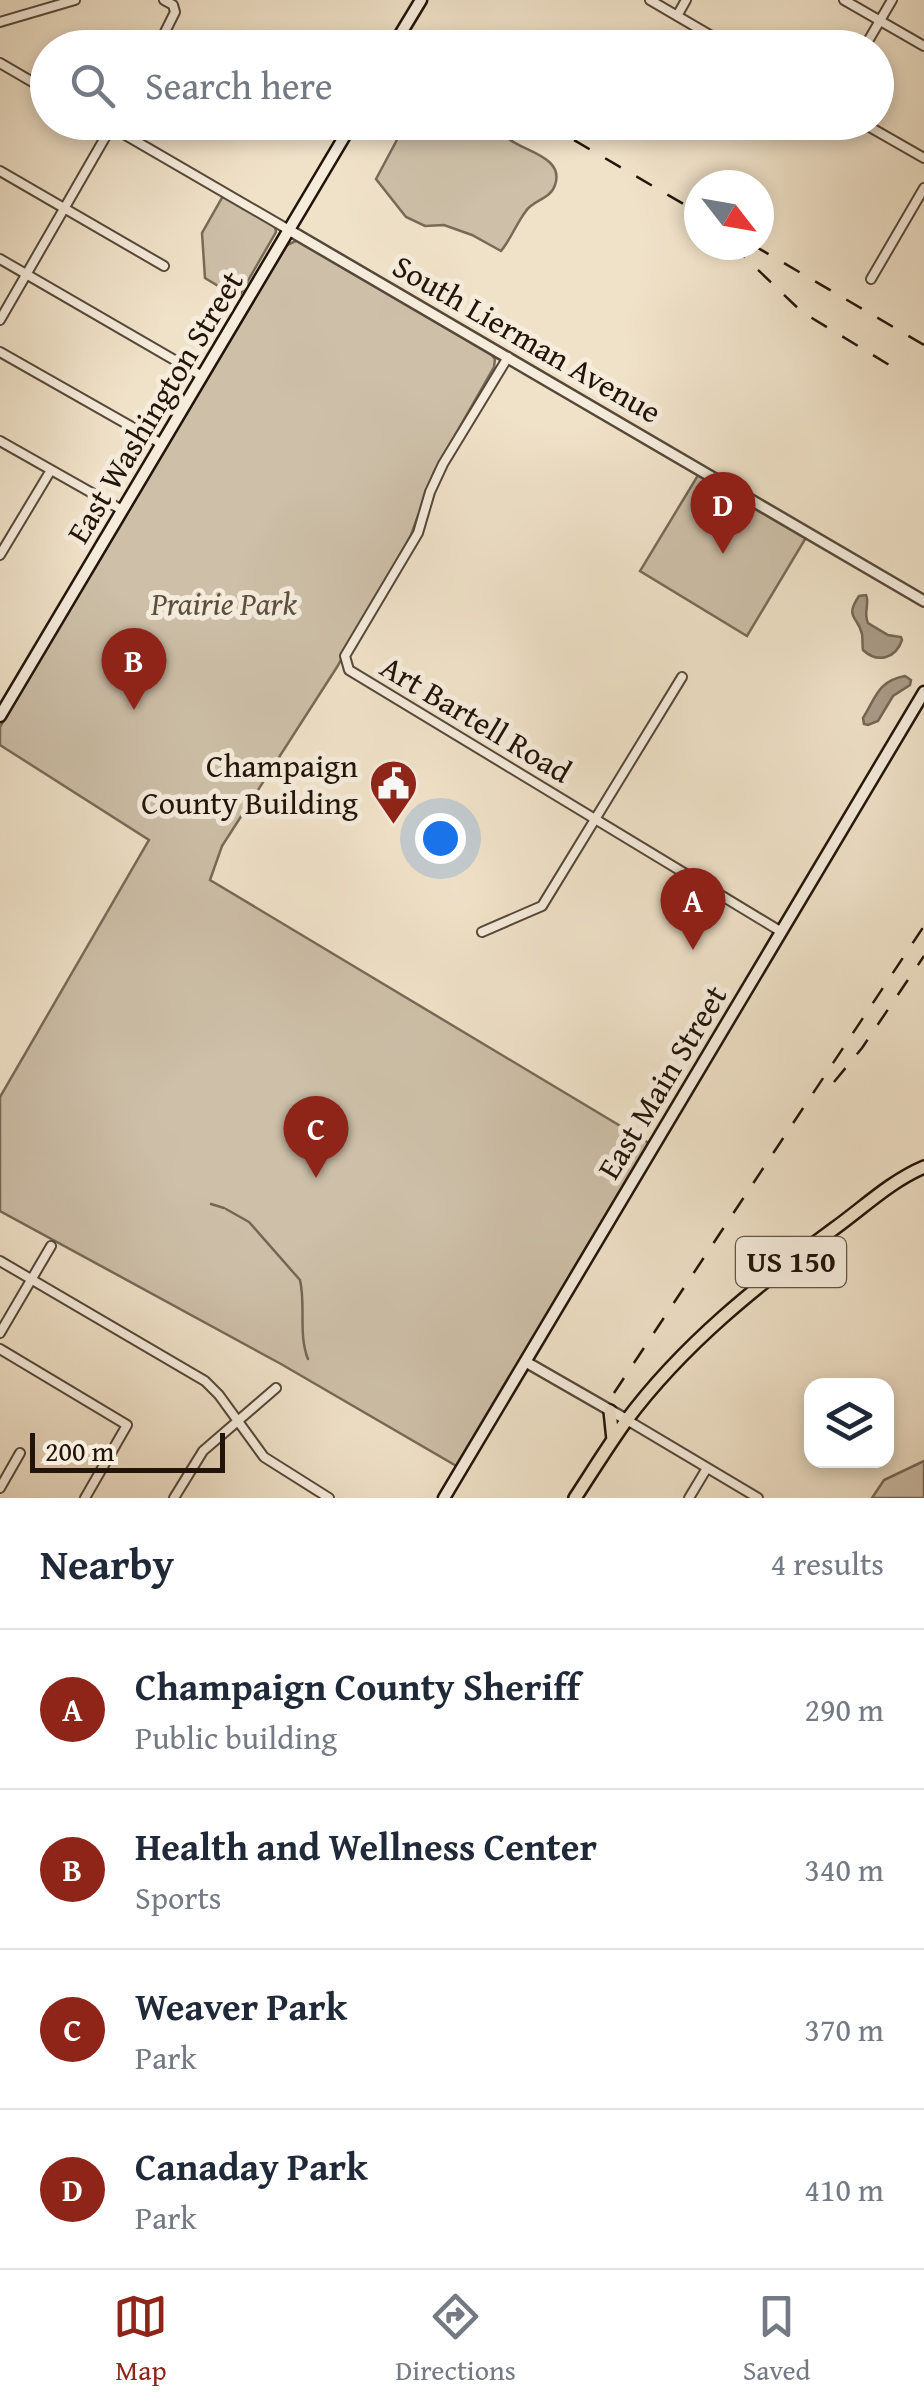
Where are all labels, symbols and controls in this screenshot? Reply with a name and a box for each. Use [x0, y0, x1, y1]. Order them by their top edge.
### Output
search box [30, 30, 894, 140]
text: Search here [145, 57, 333, 113]
icon: search [65, 58, 120, 113]
north arrow [684, 170, 774, 260]
street label: South Lierman Avenue [384, 242, 670, 435]
street label: East Washington Street [54, 262, 255, 552]
pin: D [690, 472, 756, 554]
park label: Prairie Park [150, 580, 297, 627]
pin: B [102, 628, 166, 710]
street label: Art Bartell Road [372, 643, 581, 794]
place label: Champaign County Building [141, 742, 358, 826]
public building icon: Champaign County Building [367, 758, 419, 826]
your location [415, 813, 466, 864]
pin: A [660, 868, 726, 950]
street label: East Main Street [585, 976, 738, 1188]
pin: C [284, 1096, 348, 1178]
road number: US 150 [736, 1237, 846, 1287]
map controls [804, 1378, 894, 1468]
button: layers [804, 1378, 894, 1468]
scale bar [30, 1428, 225, 1472]
text: 200 m [45, 1430, 114, 1471]
text: Nearby [40, 1533, 174, 1594]
text: 4 results [771, 1540, 884, 1587]
text: Champaign County Sheriff [135, 1658, 580, 1714]
text: A [62, 1686, 83, 1733]
text: 290 m [805, 1686, 884, 1733]
text: Public building [135, 1714, 337, 1761]
text: Health and Wellness Center [135, 1818, 597, 1874]
text: B [63, 1846, 82, 1893]
text: 340 m [805, 1846, 884, 1893]
text: Sports [135, 1874, 221, 1921]
text: Weaver Park [135, 1978, 347, 2034]
text: C [63, 2006, 82, 2053]
text: 370 m [805, 2006, 884, 2053]
text: Park [135, 2034, 197, 2081]
text: Canaday Park [135, 2138, 368, 2194]
text: D [62, 2166, 83, 2213]
text: 410 m [805, 2166, 884, 2213]
text: Park [135, 2194, 197, 2241]
tab: Map [113, 2289, 168, 2390]
tab: Directions [395, 2289, 516, 2390]
tab: Saved [743, 2289, 811, 2390]

